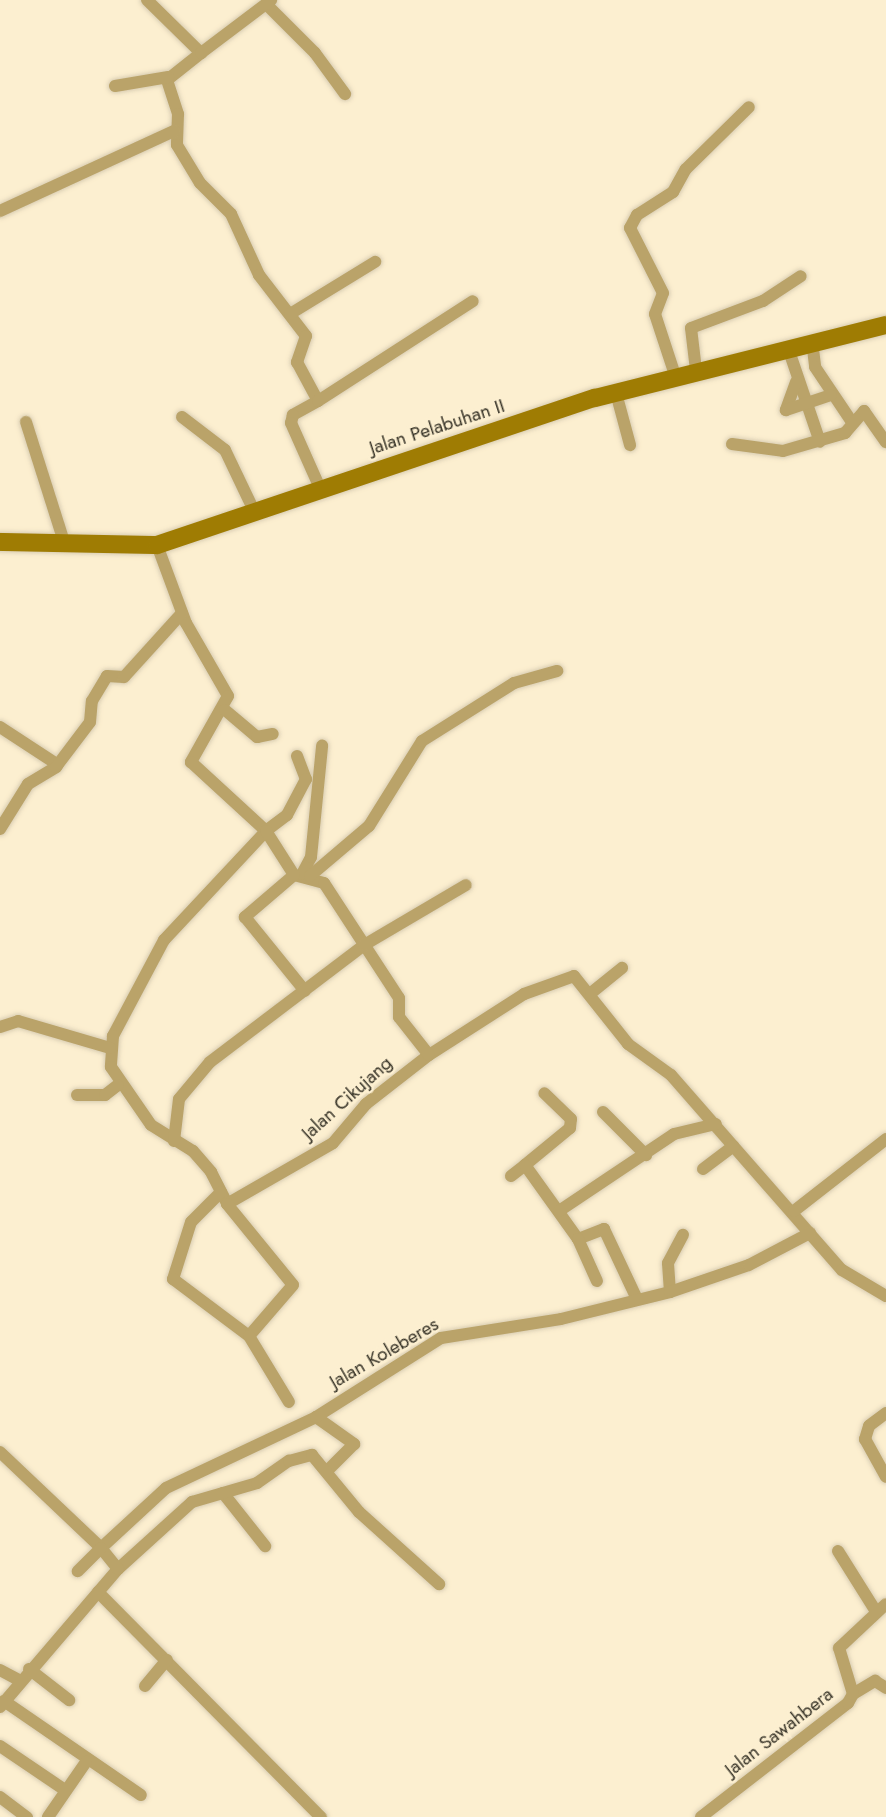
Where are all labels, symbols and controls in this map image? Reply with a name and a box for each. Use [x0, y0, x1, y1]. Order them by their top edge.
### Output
street label: Jalan Pelabuhan II [366, 394, 508, 460]
street label: Jalan Cikujang [297, 1051, 397, 1145]
street label: Jalan Koleberes [326, 1313, 442, 1393]
street label: Jalan Sawahbera [721, 1683, 837, 1781]

